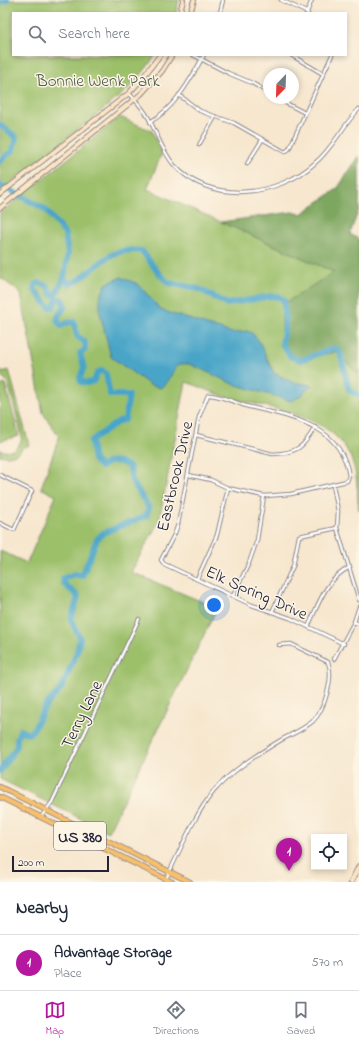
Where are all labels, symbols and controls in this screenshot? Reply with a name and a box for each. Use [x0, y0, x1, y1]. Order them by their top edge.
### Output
search box [12, 12, 347, 56]
icon: search [26, 23, 48, 45]
text: Search here [58, 23, 130, 45]
north arrow [263, 68, 299, 104]
park label: Bonnie Wenk Park [35, 69, 160, 94]
street label: Eastbrook Drive [151, 418, 200, 534]
street label: Elk Spring Drive [201, 560, 312, 629]
your location [204, 595, 224, 615]
street label: Terry Lane [55, 676, 111, 753]
road number: US 380 [54, 822, 106, 850]
map controls [311, 834, 347, 870]
button: locate [311, 834, 347, 870]
pin: 1 [276, 838, 302, 871]
scale bar [12, 854, 109, 873]
text: 200 m [18, 855, 44, 871]
text: Nearby [16, 896, 68, 921]
text: Advantage Storage [54, 942, 172, 964]
text: 1 [27, 953, 31, 972]
text: 570 m [311, 953, 343, 972]
text: Place [54, 964, 82, 983]
tab: Map [44, 999, 66, 1039]
tab: Directions [153, 999, 199, 1039]
tab: Saved [287, 999, 315, 1039]

